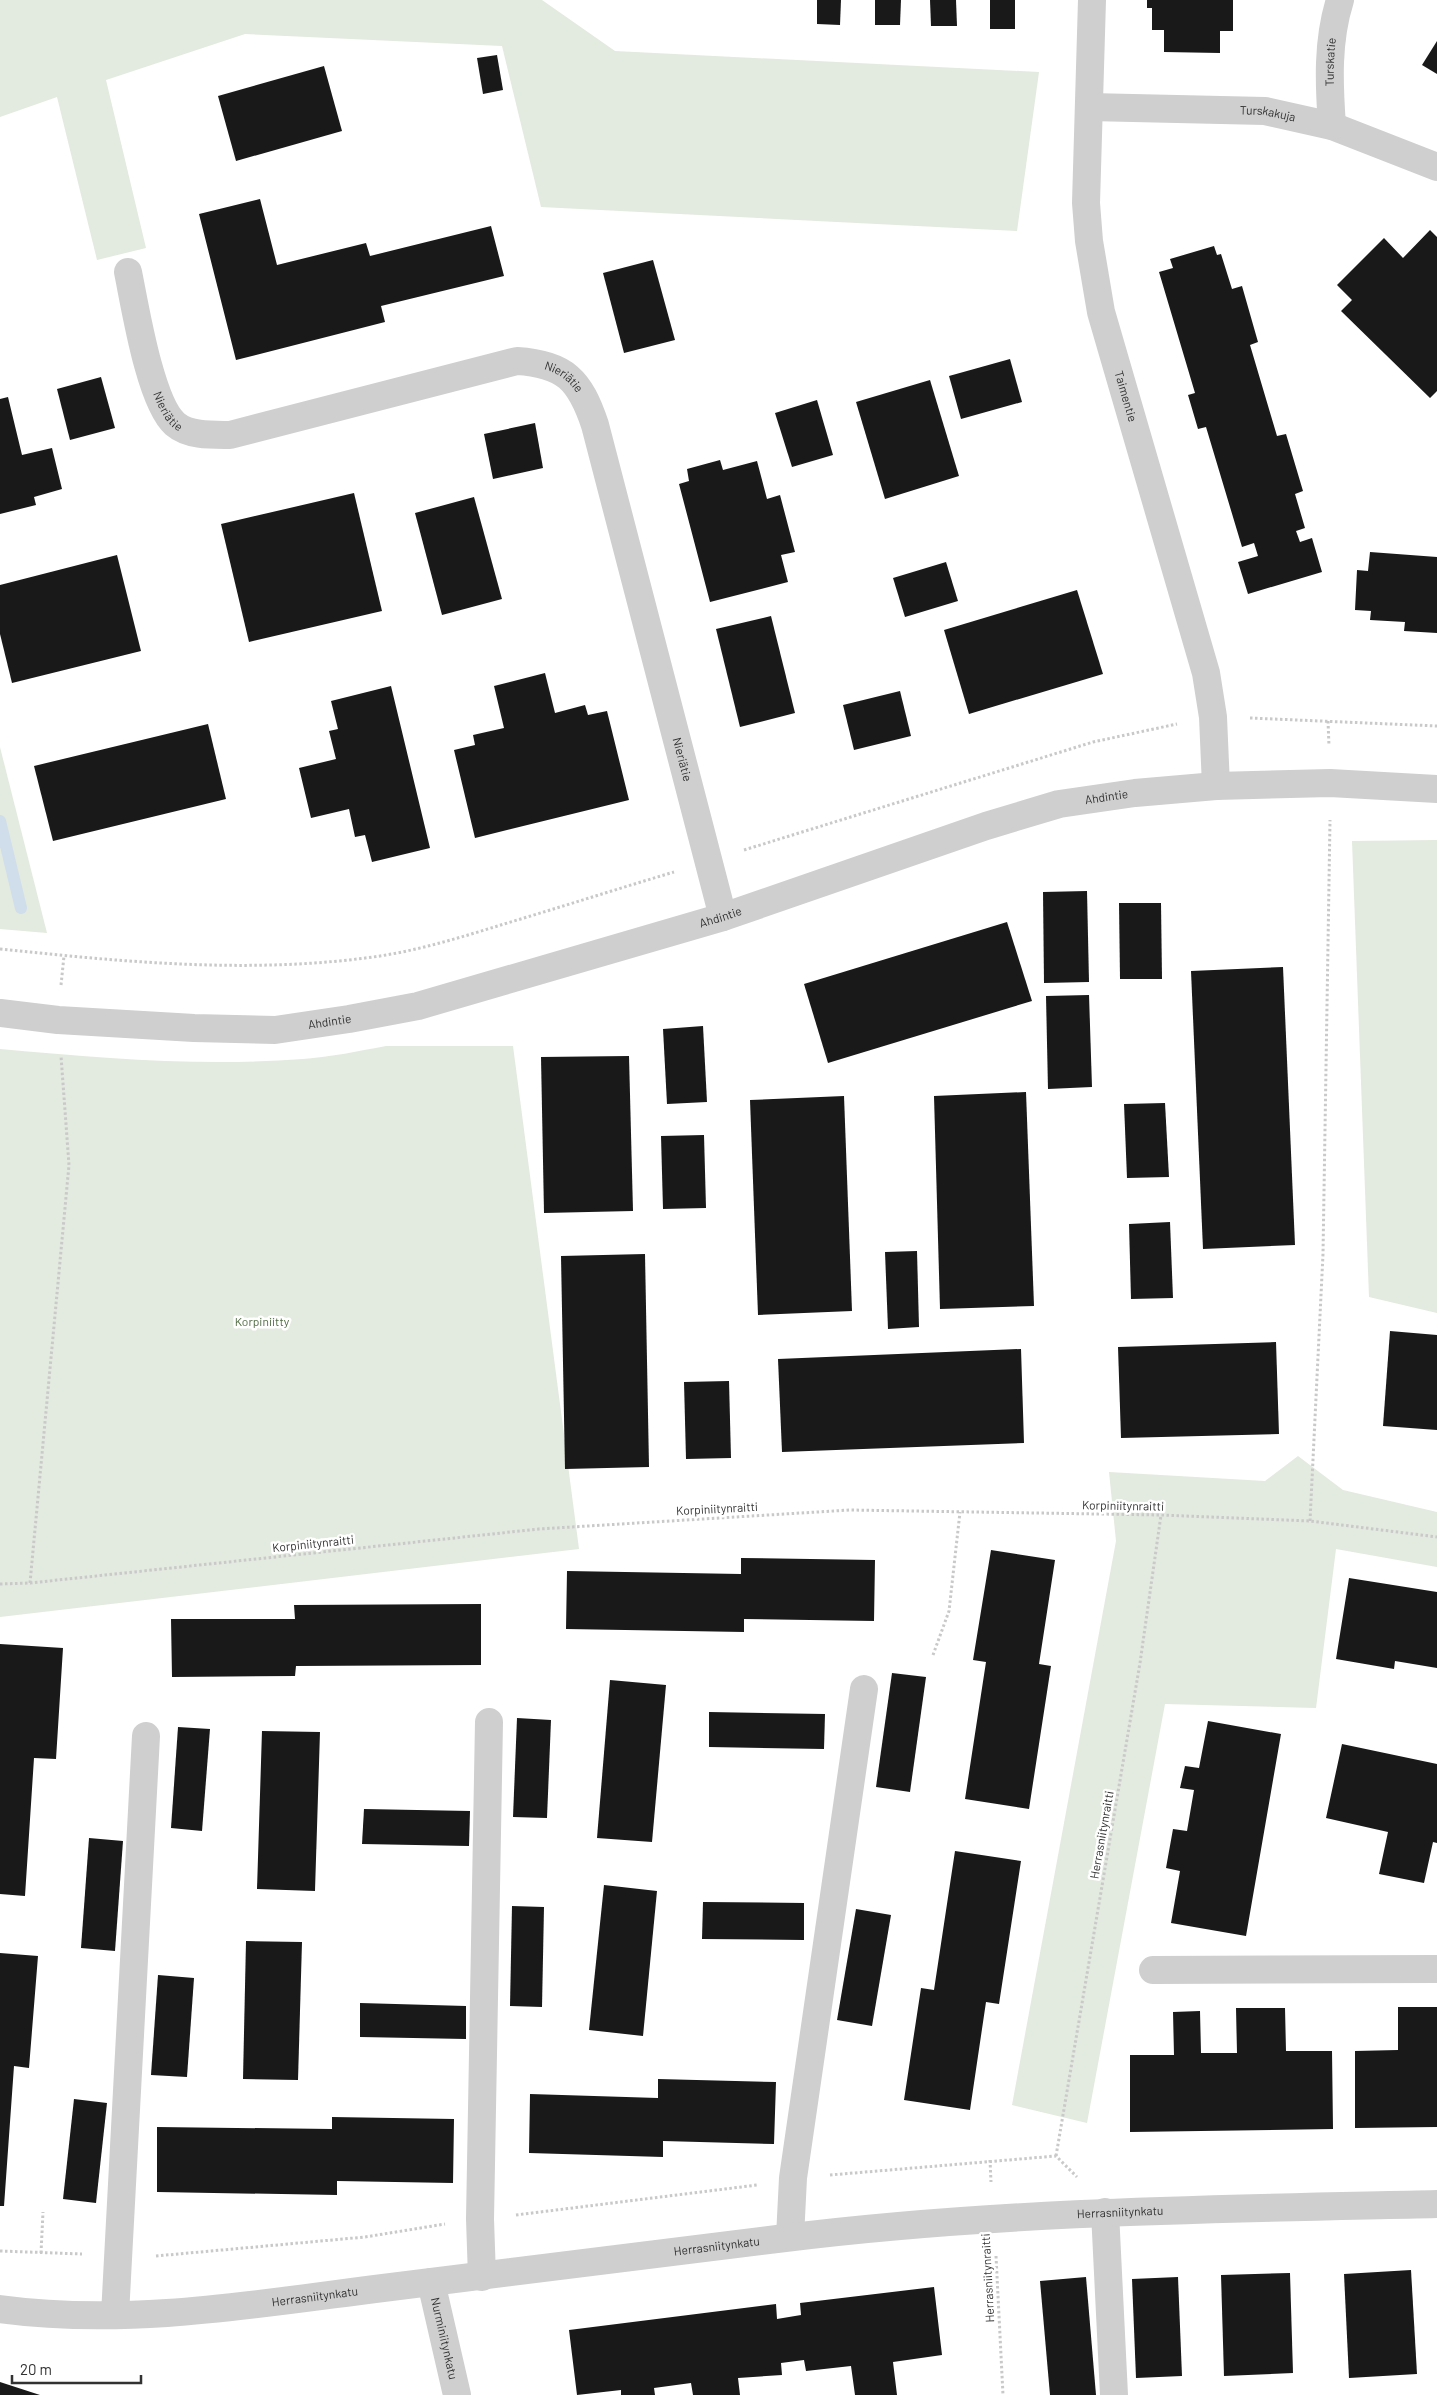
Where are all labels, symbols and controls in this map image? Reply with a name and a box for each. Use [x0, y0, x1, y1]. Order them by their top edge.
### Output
street label: Turskatie [1322, 37, 1338, 87]
street label: Turskakuja [1240, 102, 1297, 124]
street label: Nieriätie [543, 358, 587, 395]
street label: Taimentie [1112, 369, 1141, 423]
street label: Nieriätie [151, 389, 186, 434]
street label: Nieriätie [671, 736, 695, 783]
street label: Ahdintie [1084, 786, 1129, 806]
street label: Ahdintie [697, 903, 743, 930]
street label: Ahdintie [307, 1011, 352, 1031]
park label: Korpiniitty [235, 1314, 290, 1328]
street label: Korpiniitynraitti [1082, 1497, 1164, 1513]
street label: Korpiniitynraitti [676, 1499, 758, 1517]
street label: Korpiniitynraitti [271, 1532, 354, 1554]
street label: Herrasniitynraitti [1086, 1790, 1116, 1880]
street label: Herrasniitynkatu [1076, 2203, 1164, 2220]
street label: Herrasniitynkatu [673, 2233, 760, 2258]
street label: Herrasniitynraitti [978, 2233, 996, 2323]
street label: Herrasniitynkatu [271, 2283, 359, 2308]
street label: Nurminiitynkatu [429, 2296, 461, 2381]
scale bar [12, 2352, 141, 2384]
text: 20 m [20, 2360, 52, 2378]

